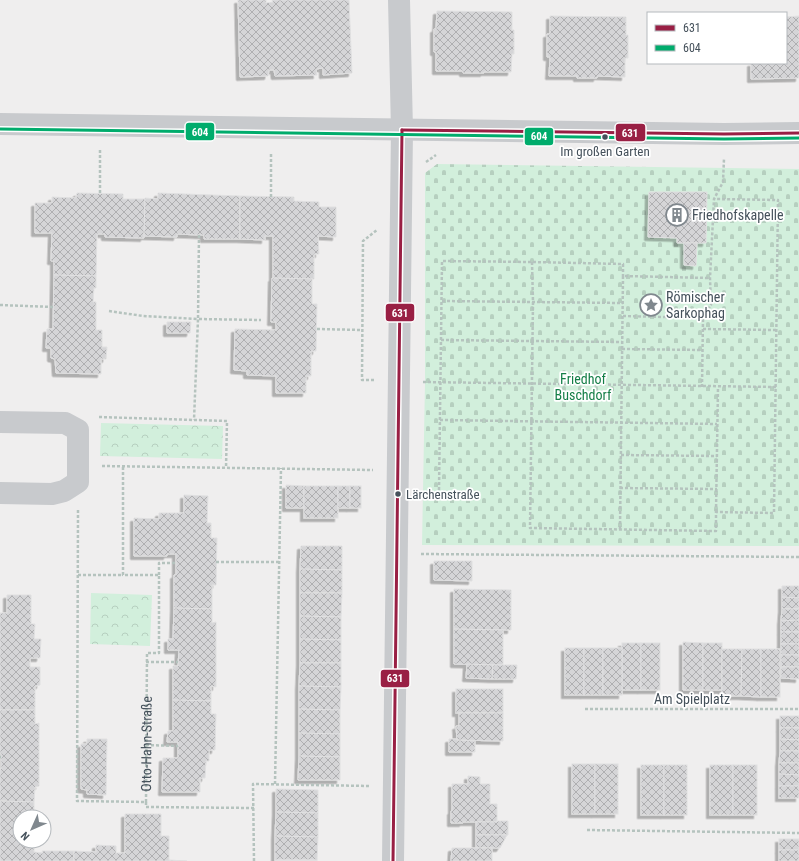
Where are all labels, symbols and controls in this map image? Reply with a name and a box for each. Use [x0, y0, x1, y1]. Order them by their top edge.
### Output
legend [647, 12, 787, 64]
text: 631 [683, 21, 701, 35]
text: 604 [683, 41, 701, 55]
line badge: 604 [185, 122, 215, 141]
line badge: 631 [615, 123, 646, 142]
text: 604 [192, 126, 209, 139]
line badge: 604 [524, 127, 554, 146]
text: 631 [622, 127, 638, 140]
text: 604 [531, 130, 548, 143]
marker: Im großen Garten [600, 132, 610, 142]
place label: Im großen Garten [560, 144, 650, 159]
building icon: Friedhofskapelle [664, 202, 690, 228]
place label: Friedhofskapelle [692, 207, 784, 223]
place label: Römischer Sarkophag [666, 289, 725, 321]
place icon: Römischer Sarkophag [638, 292, 664, 318]
line badge: 631 [385, 303, 415, 322]
text: 631 [392, 307, 408, 320]
park label: Friedhof Buschdorf [555, 371, 612, 403]
place label: Lärchenstraße [406, 487, 480, 502]
marker: Lärchenstraße [393, 489, 403, 499]
line badge: 631 [380, 669, 410, 688]
text: 631 [387, 672, 403, 685]
street label: Am Spielplatz [654, 691, 730, 707]
street label: Otto-Hahn-Straße [138, 696, 155, 792]
north arrow [12, 809, 52, 849]
text: N [18, 829, 32, 843]

